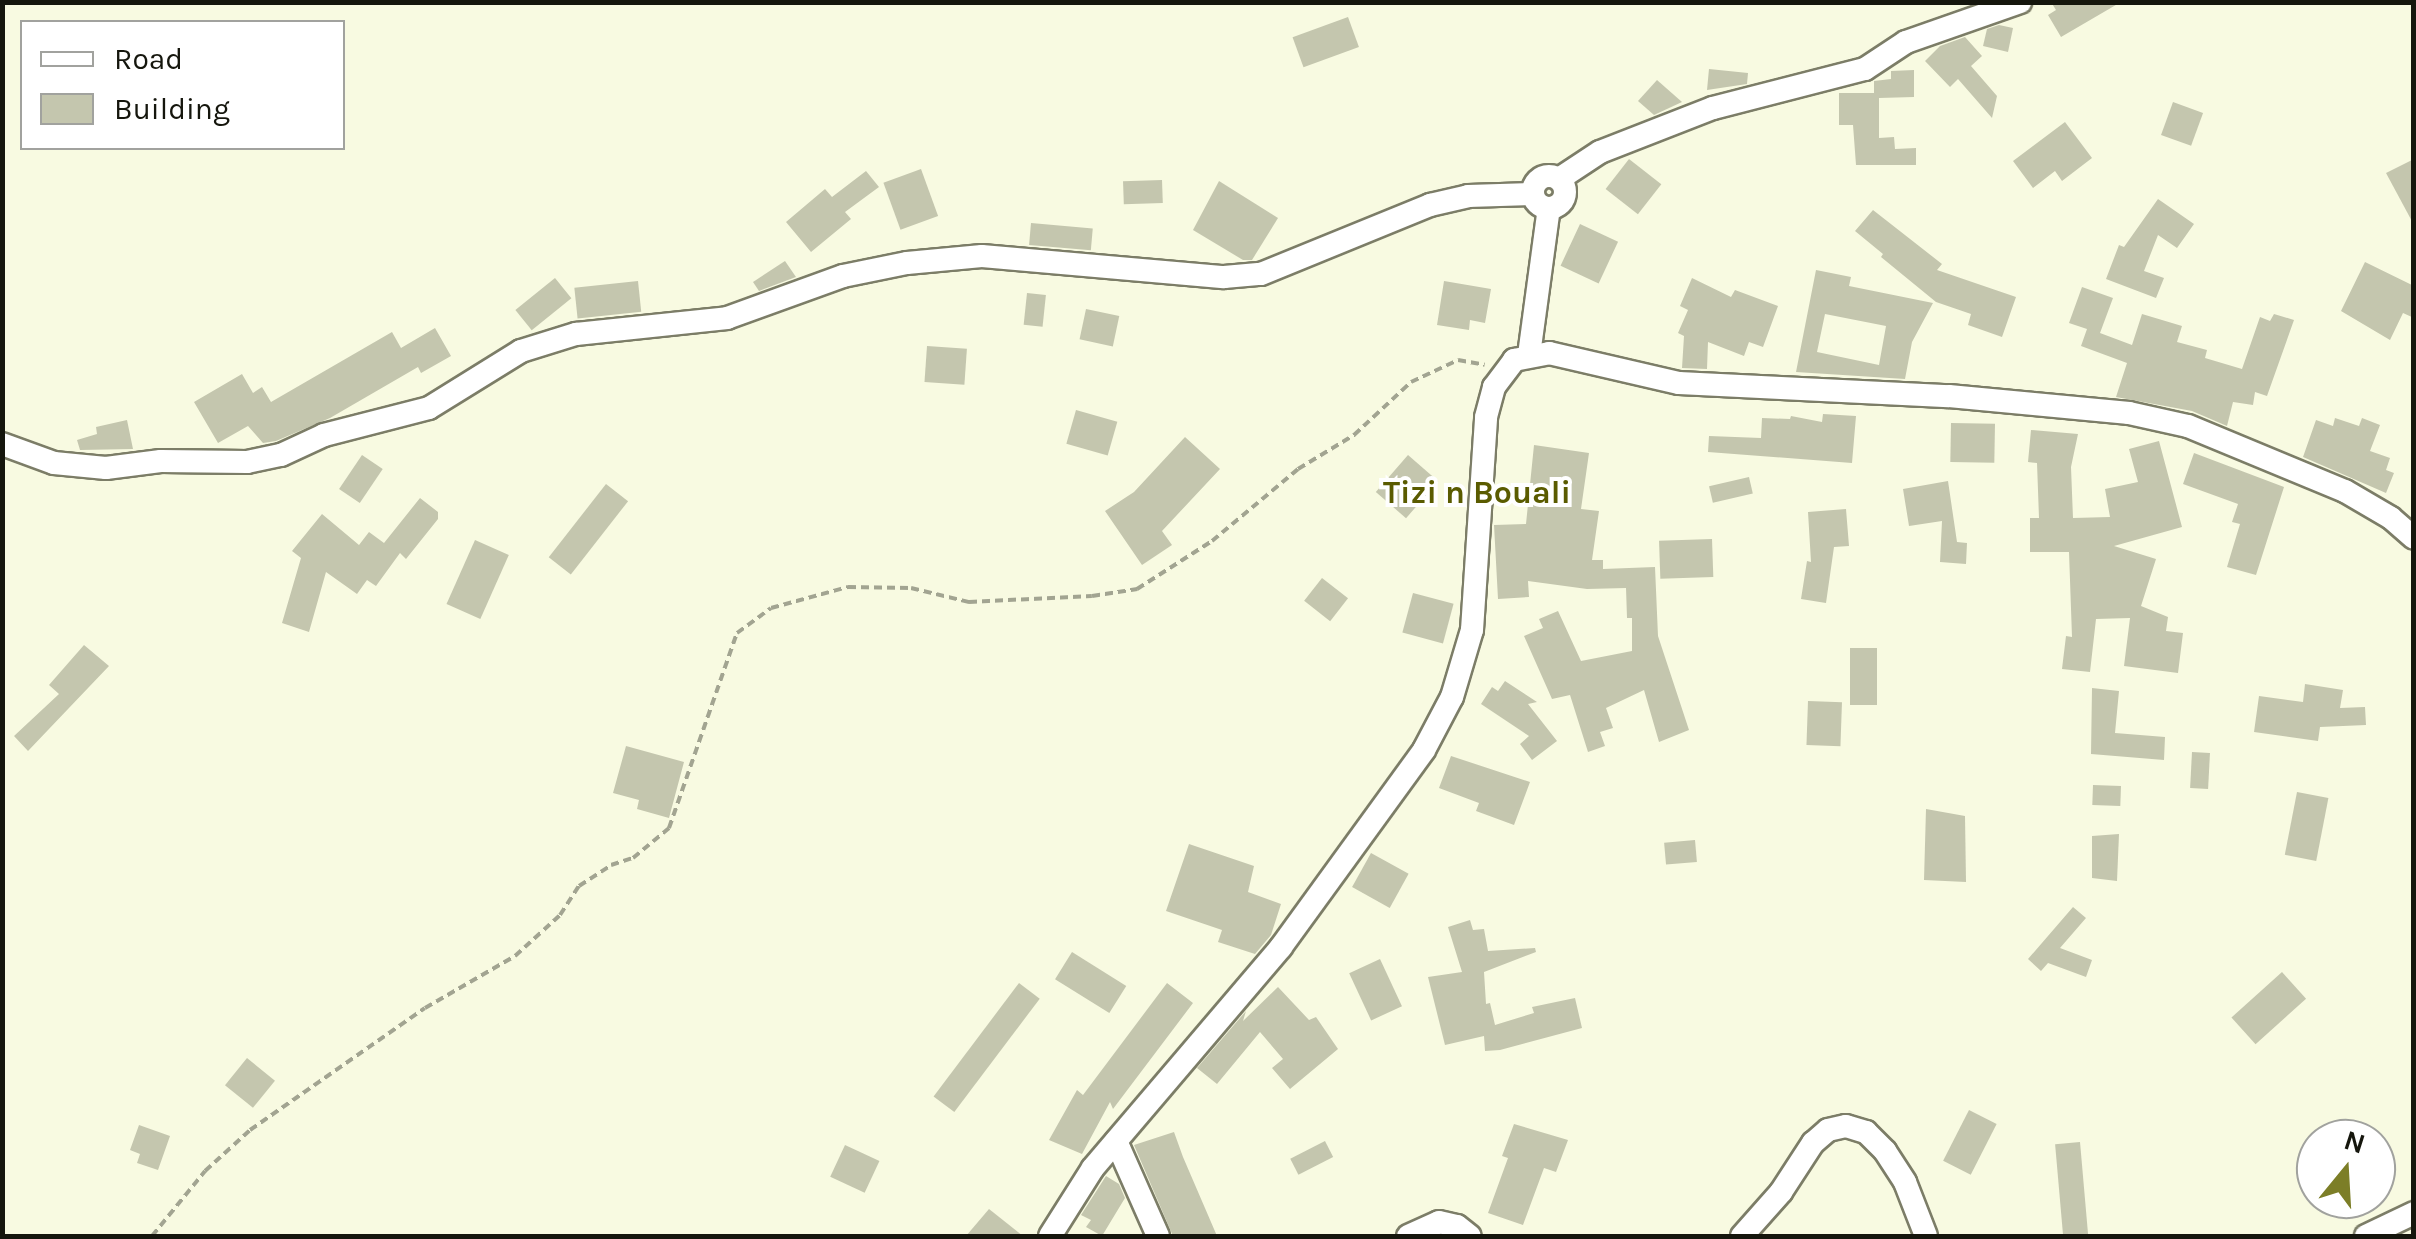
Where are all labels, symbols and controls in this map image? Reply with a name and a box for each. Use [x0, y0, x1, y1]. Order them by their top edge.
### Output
legend [20, 20, 345, 150]
text: Road [114, 41, 183, 77]
text: Building [114, 91, 230, 127]
district label: Tizi n Bouali [1383, 474, 1571, 512]
north arrow [2296, 1119, 2396, 1219]
text: N [2340, 1123, 2369, 1161]

